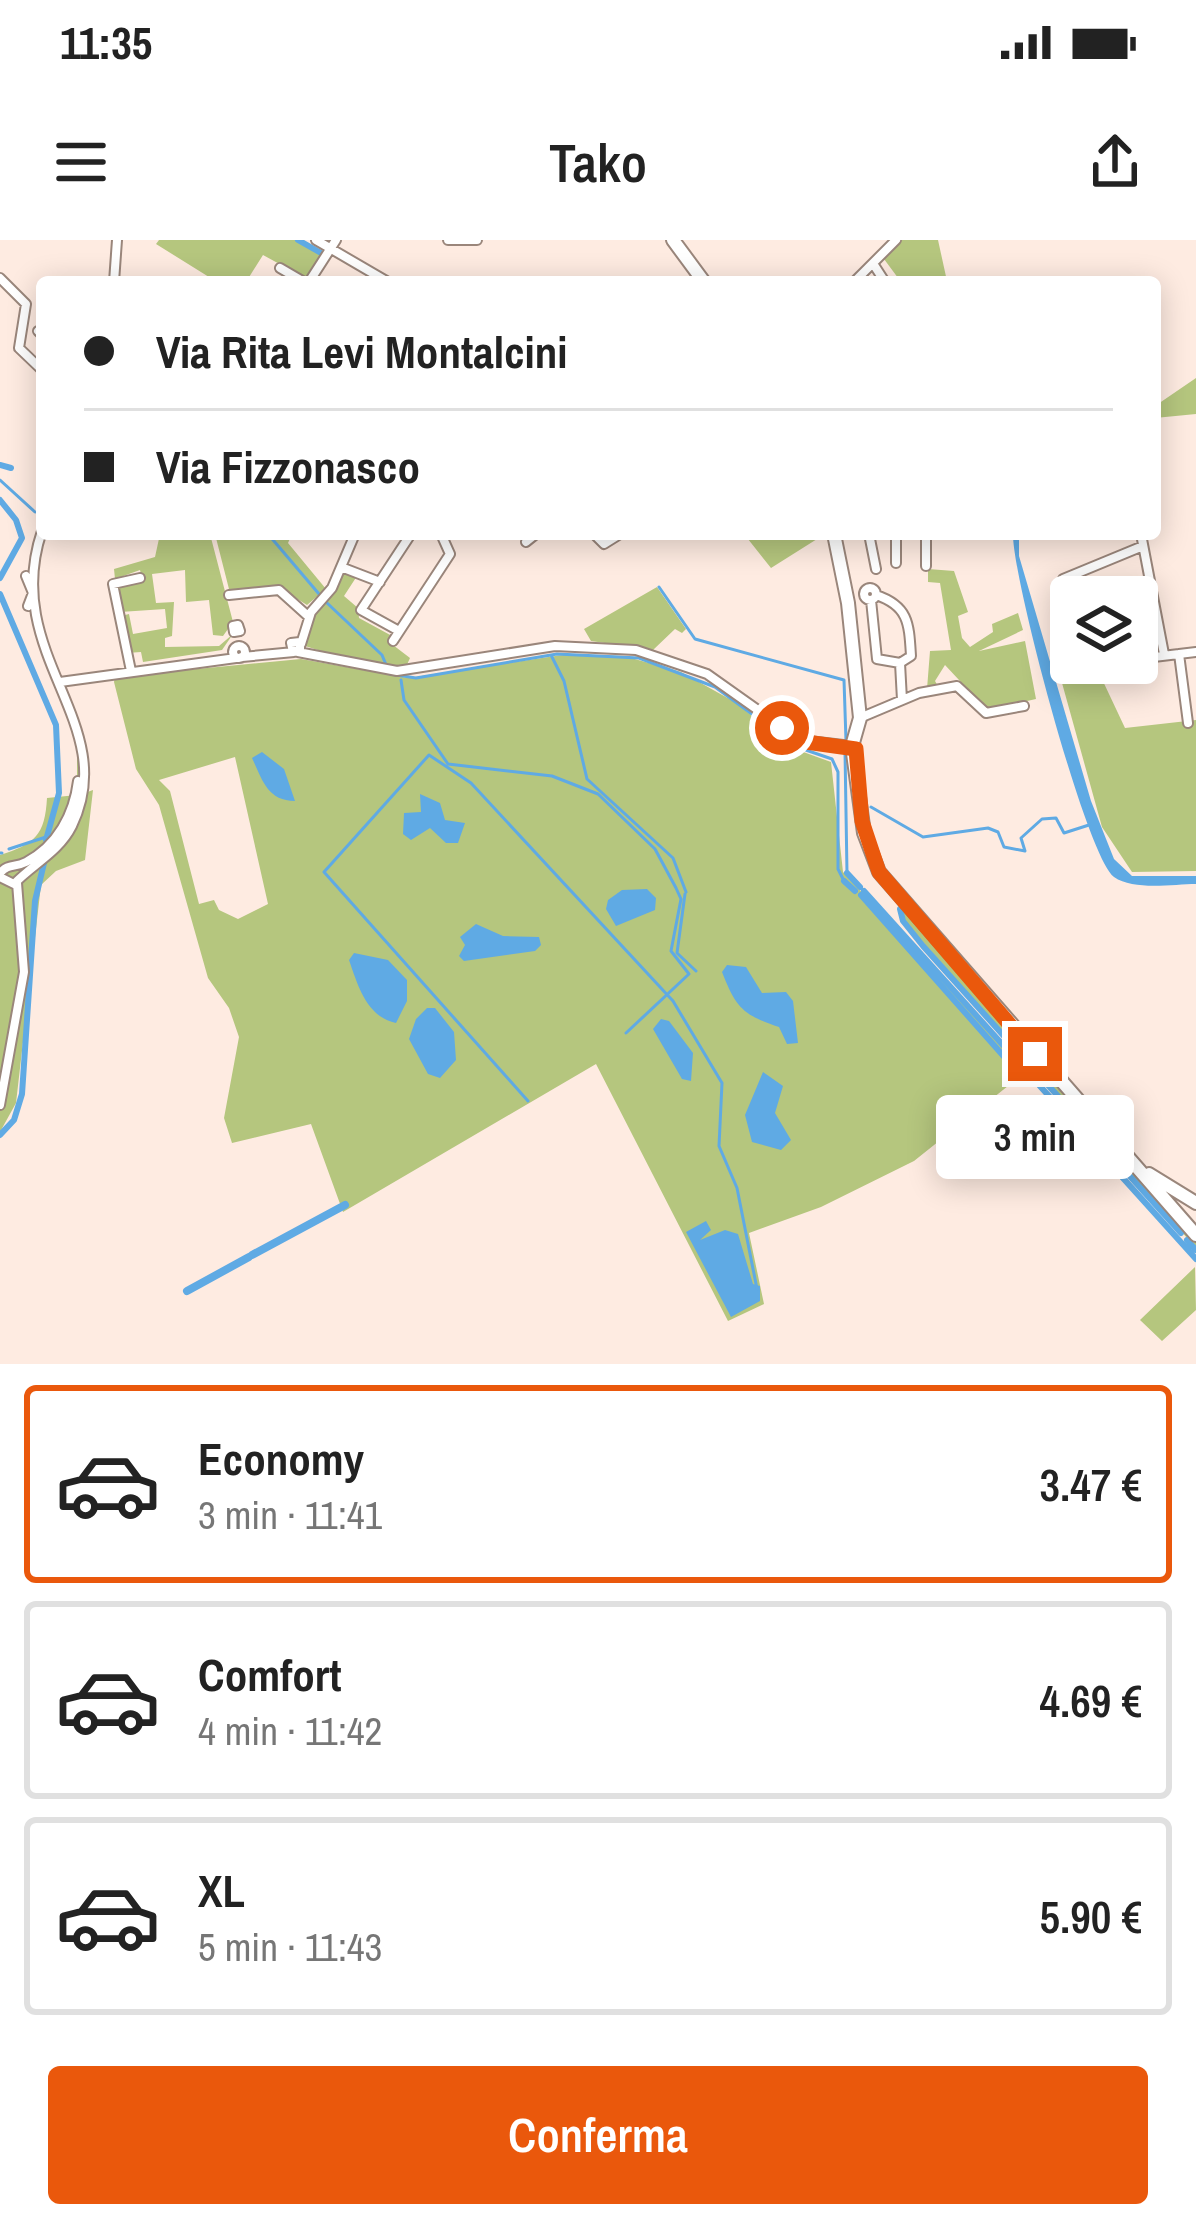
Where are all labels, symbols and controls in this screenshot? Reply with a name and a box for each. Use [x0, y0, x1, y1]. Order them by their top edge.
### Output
text: 11:35 [60, 12, 152, 73]
text: Tako [549, 126, 647, 199]
icon: menu [48, 129, 114, 195]
icon: share [1082, 129, 1148, 195]
text: Via Rita Levi Montalcini [156, 321, 568, 382]
text: Via Fizzonasco [156, 436, 420, 497]
map controls [1050, 576, 1158, 684]
button: layers [1050, 576, 1158, 684]
route start [755, 701, 809, 755]
route end [1008, 1027, 1062, 1081]
callout: 3 min [936, 1096, 1134, 1180]
text: 3 min [994, 1111, 1076, 1163]
text: Economy [198, 1428, 364, 1489]
icon: car [54, 1430, 162, 1538]
text: 3.47 € [1039, 1454, 1142, 1515]
text: 3 min · 11:41 [198, 1489, 382, 1541]
text: Comfort [198, 1644, 341, 1705]
icon: car [54, 1646, 162, 1754]
text: 4.69 € [1039, 1670, 1142, 1731]
text: 4 min · 11:42 [198, 1705, 382, 1757]
text: XL [198, 1860, 245, 1921]
icon: car [54, 1862, 162, 1970]
text: 5.90 € [1039, 1886, 1142, 1947]
text: 5 min · 11:43 [198, 1921, 382, 1973]
button: Conferma [48, 2066, 1148, 2204]

